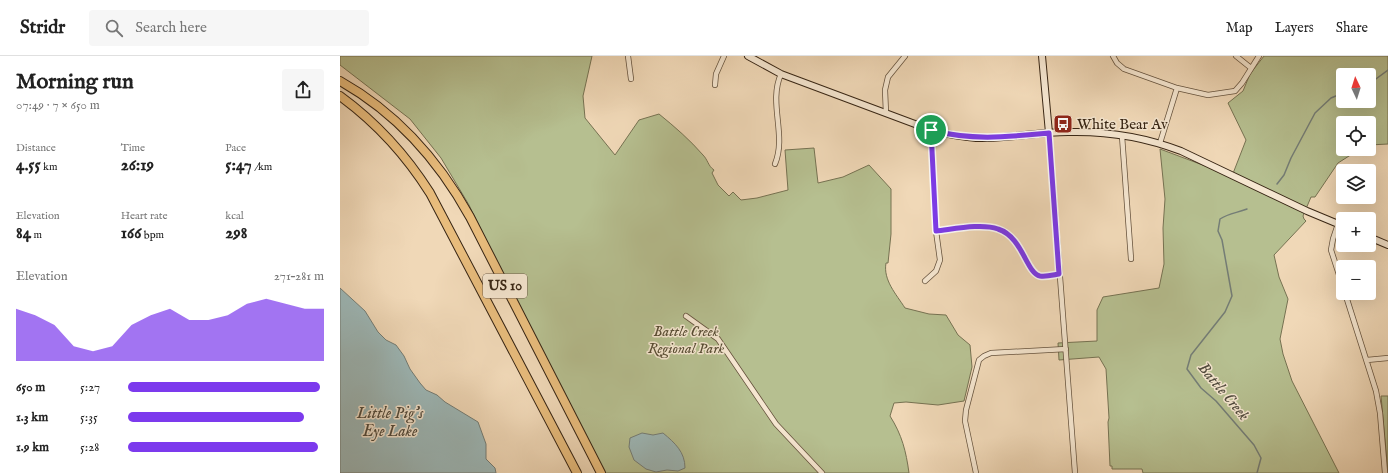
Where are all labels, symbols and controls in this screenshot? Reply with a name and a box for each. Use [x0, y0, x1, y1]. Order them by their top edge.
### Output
search box [89, 10, 369, 46]
text: Stridr [20, 16, 65, 40]
icon: search [103, 17, 125, 39]
text: Search here [135, 18, 207, 37]
text: Map [1226, 19, 1253, 37]
text: Layers [1275, 19, 1314, 37]
text: Share [1336, 19, 1368, 37]
text: Morning run [16, 68, 134, 96]
north arrow [1336, 68, 1376, 108]
map controls [1336, 68, 1376, 300]
button: share [282, 69, 324, 111]
text: 07:49 · 7 × 650 m [16, 97, 100, 114]
pin [914, 113, 948, 147]
bus stop icon: White Bear Av [1052, 113, 1074, 135]
place label: White Bear Av [1077, 115, 1168, 134]
button: locate [1336, 116, 1376, 156]
icon: arrive [920, 119, 942, 141]
text: Distance [16, 141, 56, 155]
text: Time [121, 141, 145, 155]
text: Pace [225, 141, 246, 155]
text: 4.55 [16, 155, 41, 176]
text: 26:19 [121, 155, 154, 176]
text: 5:47 [225, 155, 252, 176]
text: km [41, 160, 57, 174]
text: /km [252, 160, 272, 174]
button: layers [1336, 164, 1376, 204]
text: Elevation [16, 209, 60, 223]
text: Heart rate [121, 209, 168, 223]
text: kcal [225, 209, 244, 223]
button: + [1336, 212, 1376, 252]
text: 84 [16, 223, 31, 244]
text: 166 [121, 223, 141, 244]
text: 298 [225, 223, 247, 244]
text: m [31, 228, 42, 242]
text: bpm [141, 228, 164, 242]
button: − [1336, 260, 1376, 300]
text: Elevation [16, 268, 68, 285]
text: 271–281 m [274, 268, 324, 285]
road number: US 10 [483, 274, 527, 298]
park label: Battle Creek Regional Park [648, 322, 724, 359]
water label: Battle Creek [1193, 359, 1254, 426]
text: 650 m [16, 379, 45, 396]
text: 5:27 [80, 379, 100, 396]
water label: Little Pig's Eye Lake [356, 404, 424, 442]
text: 1.3 km [16, 409, 48, 426]
text: 5:35 [80, 409, 98, 426]
text: 1.9 km [16, 439, 49, 456]
text: 5:28 [80, 439, 99, 456]

